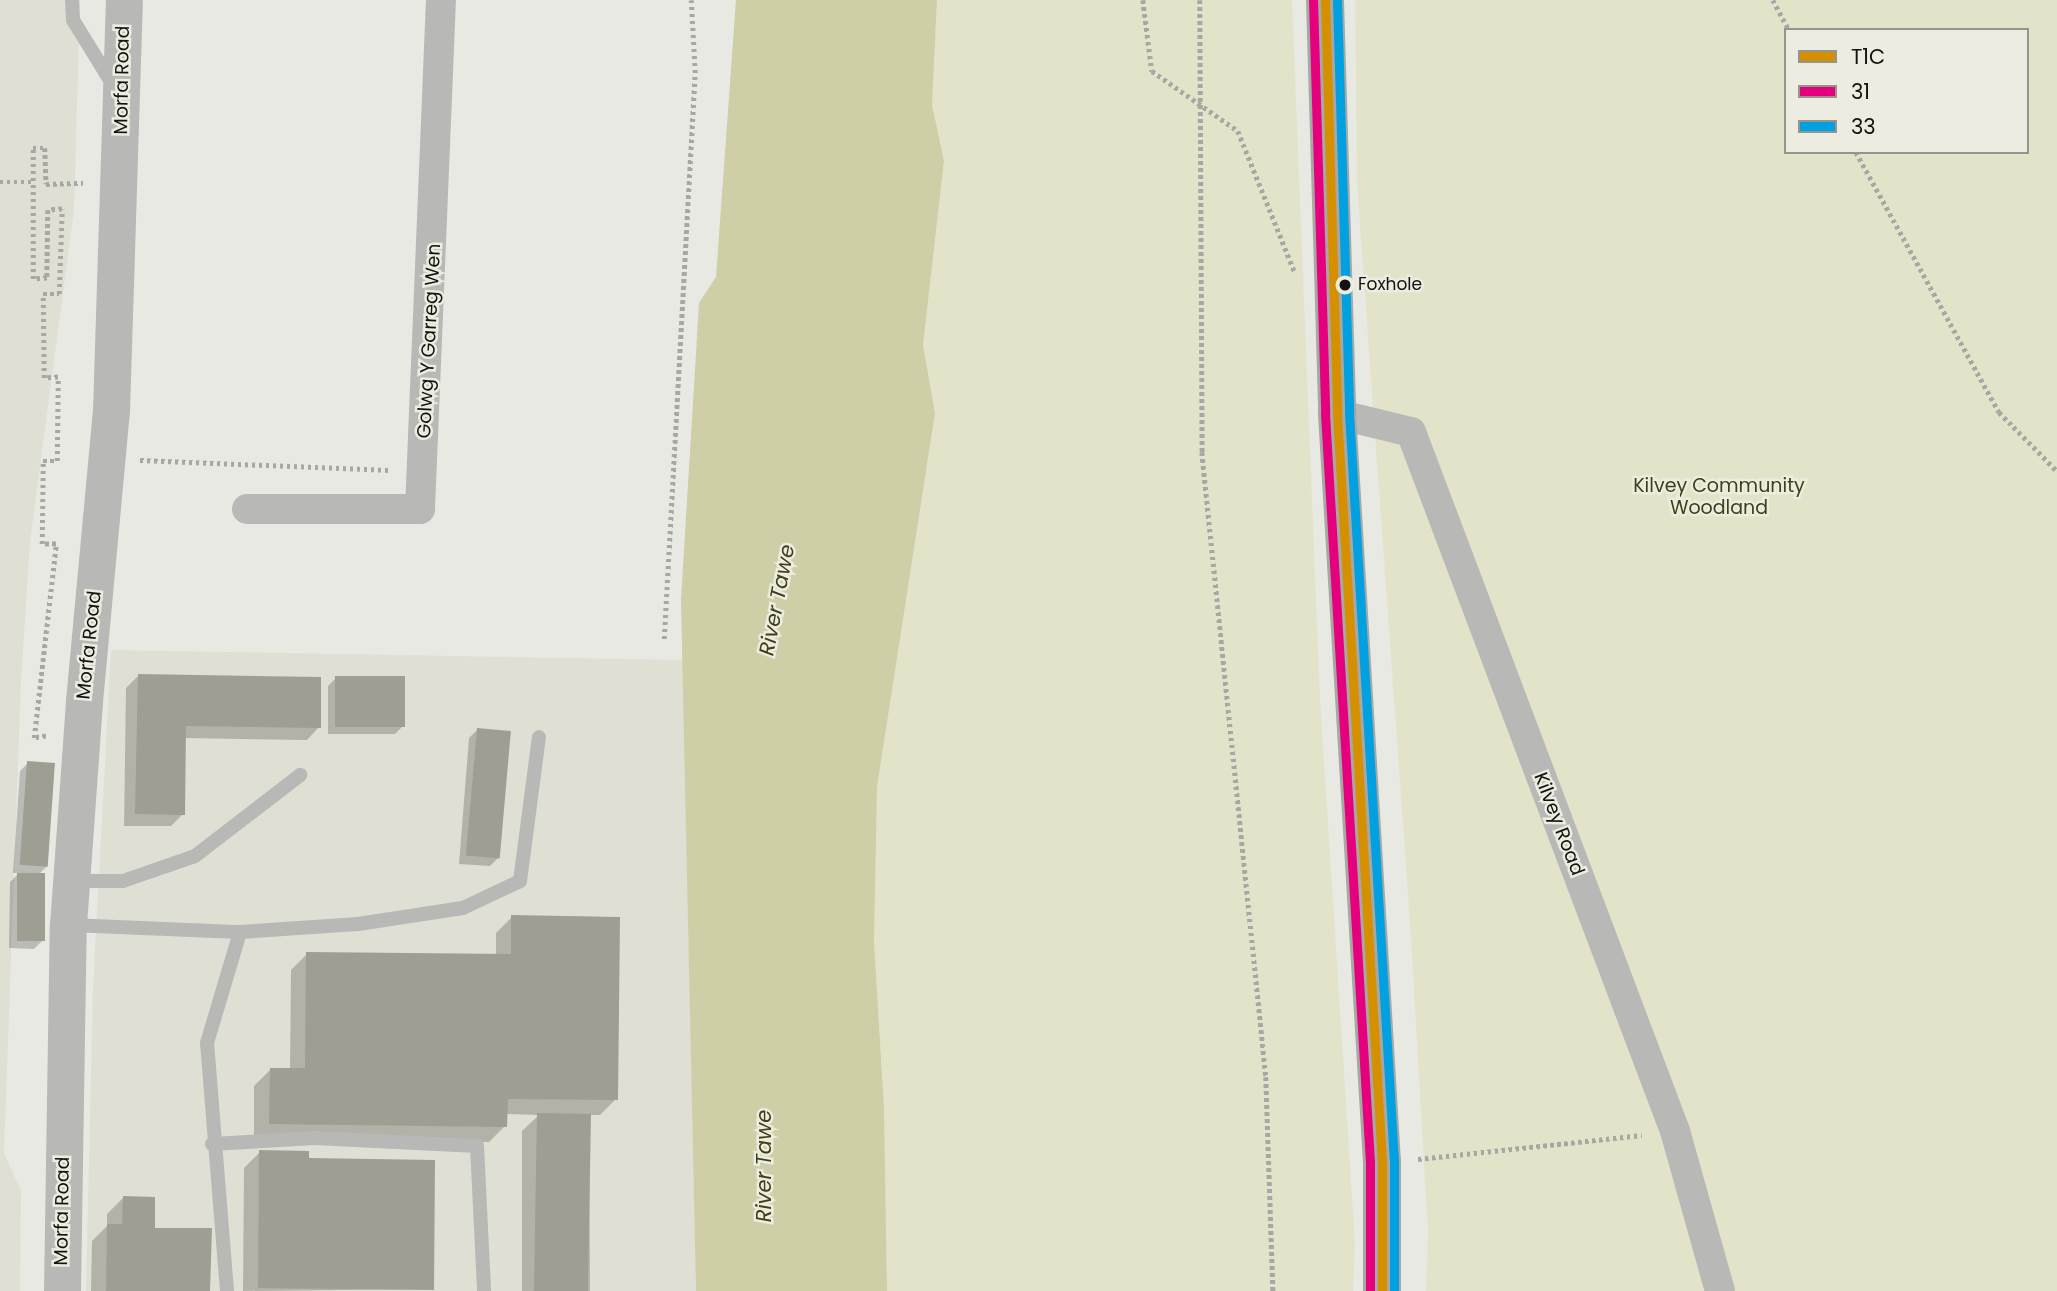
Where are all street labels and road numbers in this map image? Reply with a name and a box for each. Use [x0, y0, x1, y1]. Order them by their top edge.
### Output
street label: Morfa Road [110, 25, 134, 135]
street label: Golwg Y Garreg Wen [413, 243, 445, 439]
street label: Morfa Road [72, 590, 106, 700]
street label: Kilvey Road [1529, 769, 1589, 879]
street label: Morfa Road [50, 1156, 74, 1266]

